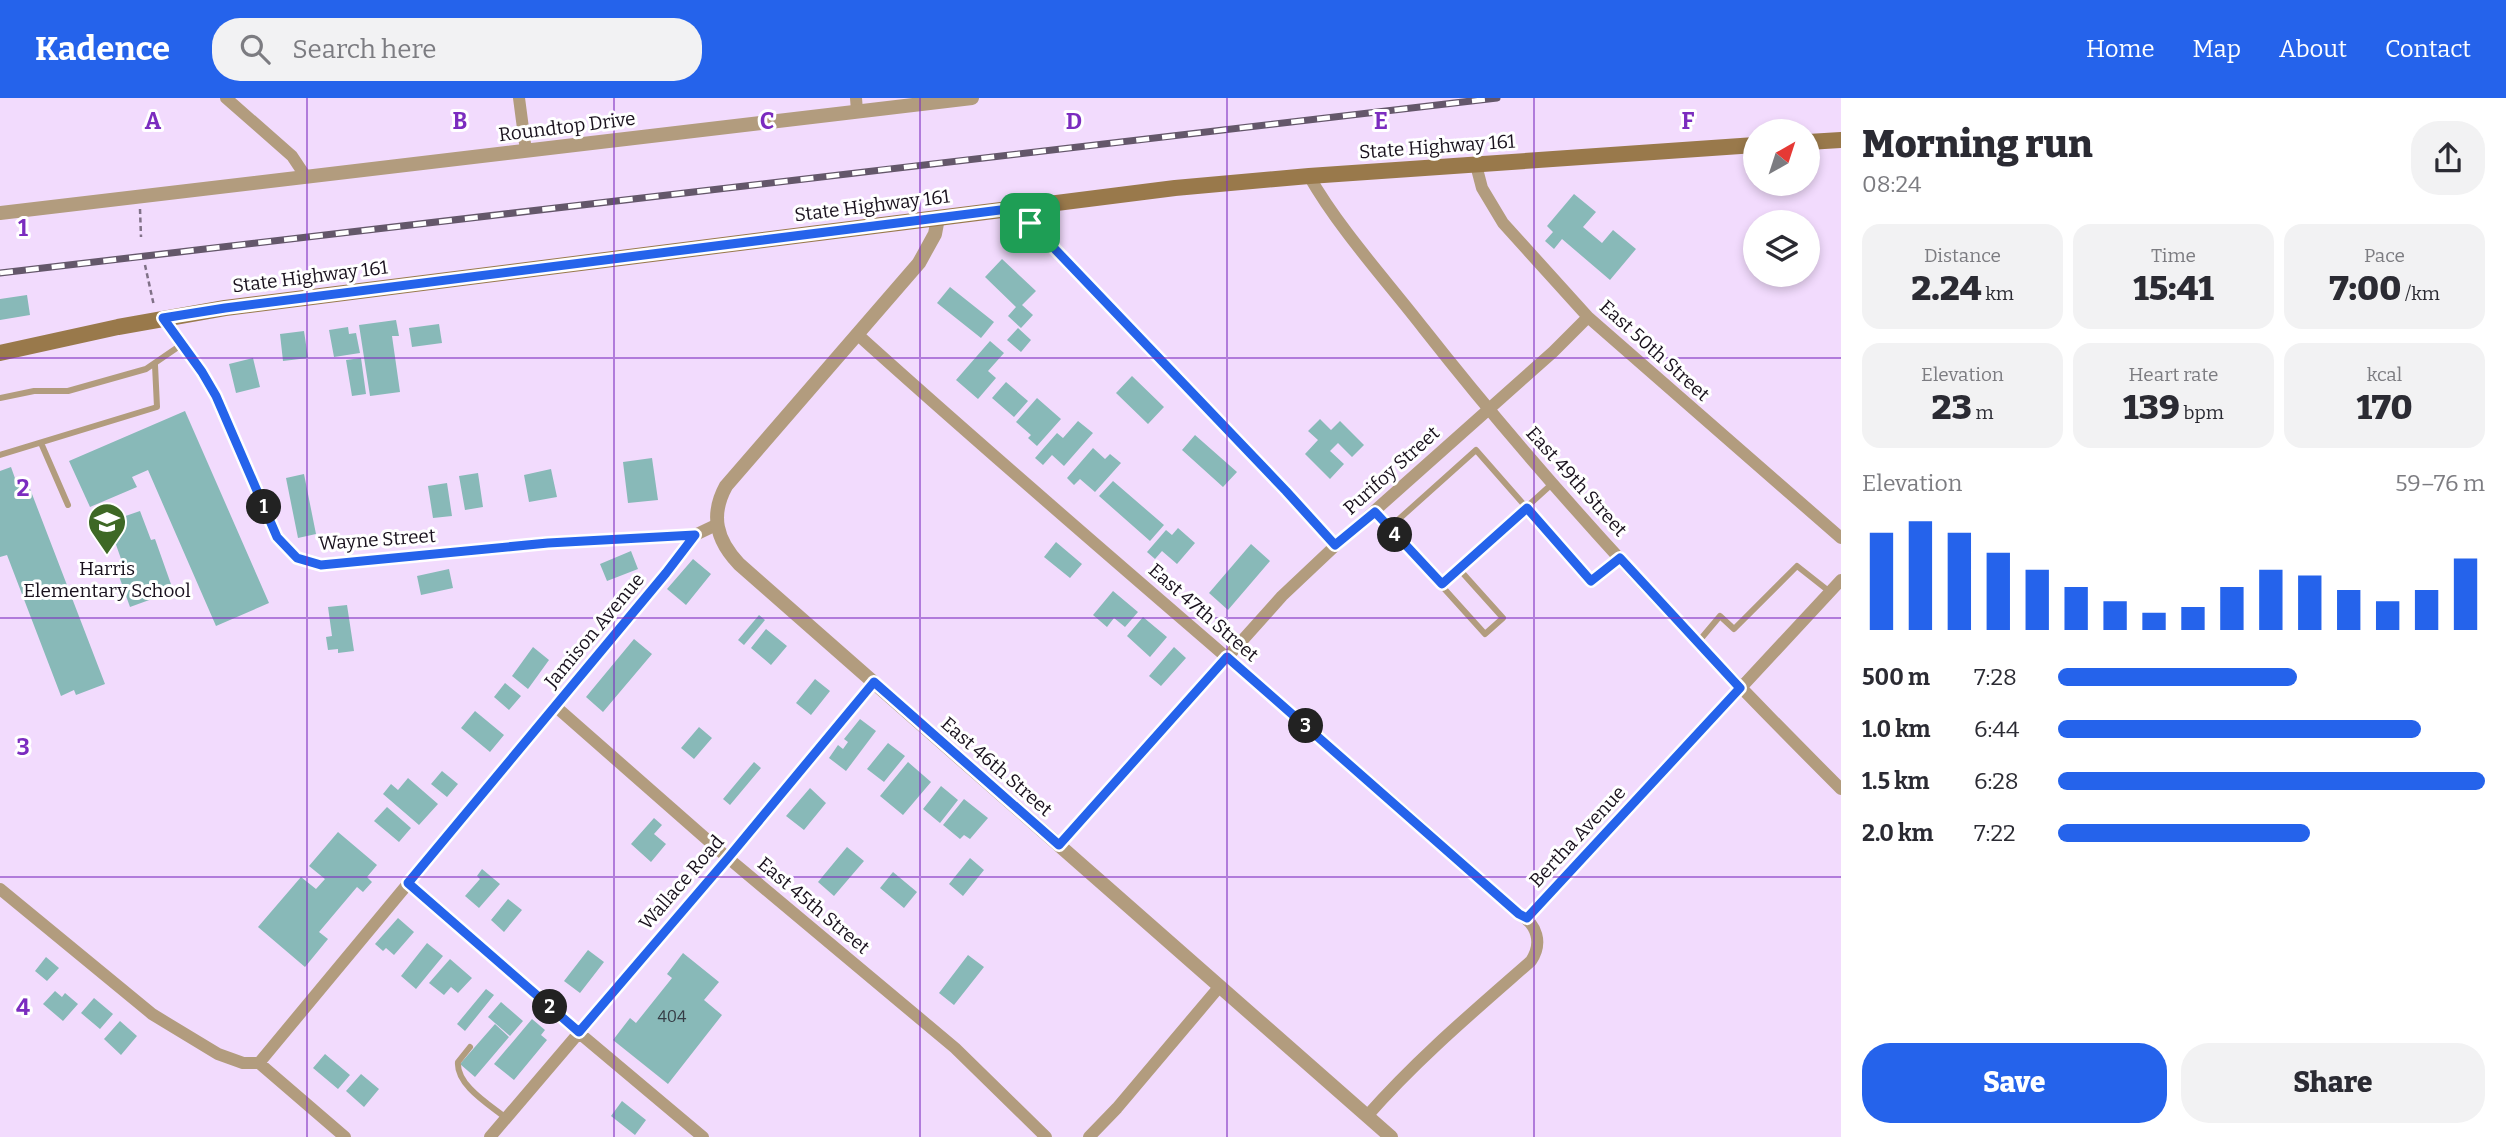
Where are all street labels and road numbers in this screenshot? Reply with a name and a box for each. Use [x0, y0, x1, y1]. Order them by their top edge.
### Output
street label: Roundtop Drive [497, 107, 637, 146]
street label: State Highway 161 [1358, 130, 1516, 163]
street label: State Highway 161 [793, 185, 951, 226]
street label: State Highway 161 [231, 256, 389, 297]
street label: East 50th Street [1595, 295, 1714, 406]
street label: Purifoy Street [1339, 421, 1444, 519]
street label: East 49th Street [1521, 422, 1632, 541]
street label: Wayne Street [318, 524, 437, 555]
street label: East 47th Street [1144, 558, 1263, 666]
street label: Jamison Avenue [539, 568, 649, 693]
street label: East 46th Street [936, 712, 1057, 821]
street label: Bertha Avenue [1525, 781, 1630, 892]
street label: Wallace Road [634, 830, 729, 934]
street label: East 45th Street [753, 852, 874, 959]

